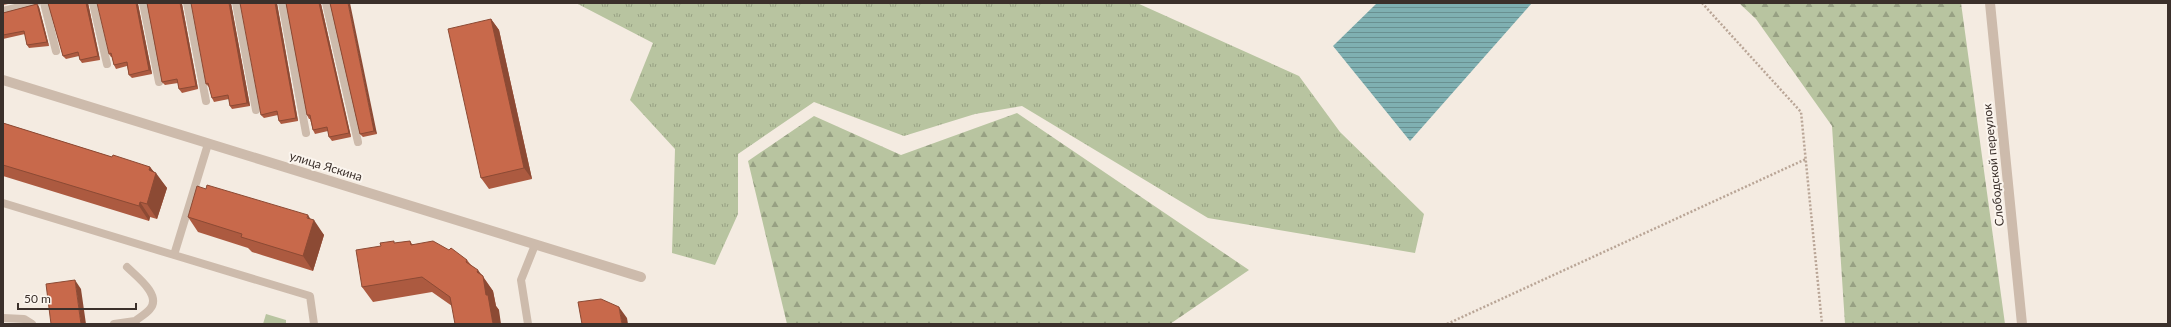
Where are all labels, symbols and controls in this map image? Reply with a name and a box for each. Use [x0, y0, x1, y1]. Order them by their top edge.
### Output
street label: Слободской переулок [1979, 102, 2007, 227]
street label: улица Яскина [288, 148, 364, 184]
scale bar [18, 285, 136, 311]
text: 50 m [24, 291, 51, 306]

